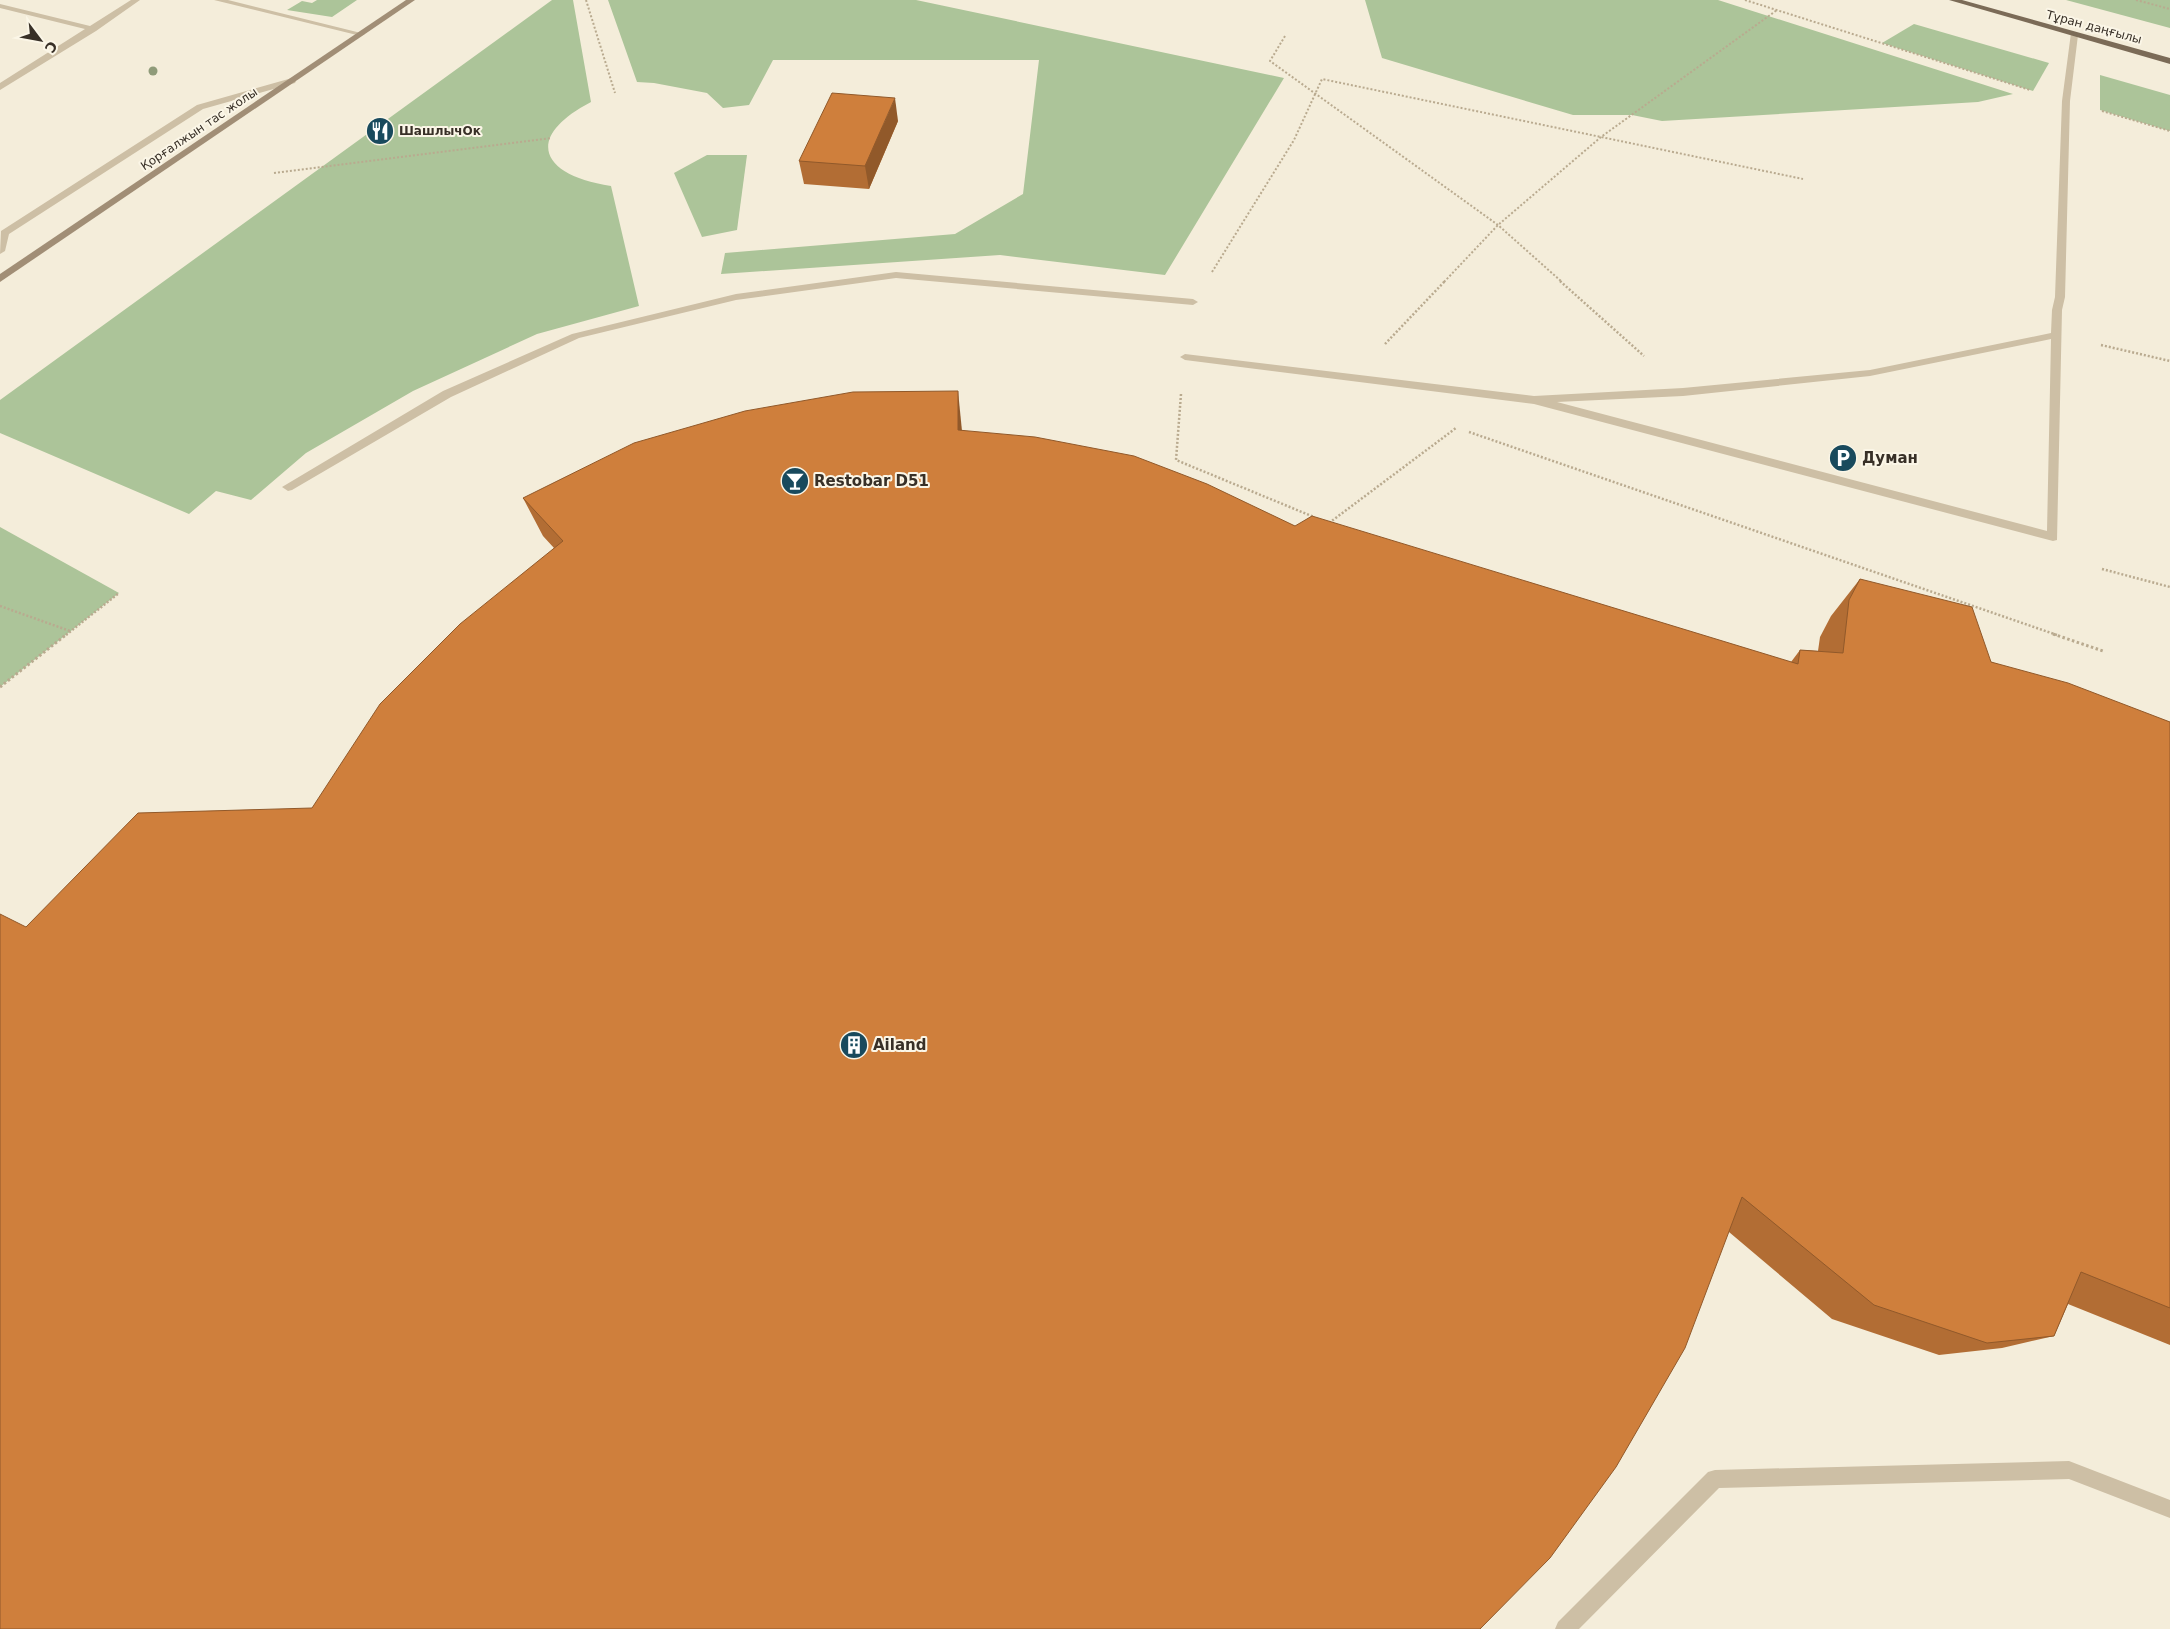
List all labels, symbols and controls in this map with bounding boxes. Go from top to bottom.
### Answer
street label: Тұран даңғылы [2044,7,2143,46]
north arrow [15,15,65,65]
text: С [42,38,61,55]
street label: Қорғалжын тас жолы [138,85,260,173]
restaurant icon: ШашлычОк [365,116,395,146]
place label: ШашлычОк [399,124,481,138]
parking icon: Думан [1828,443,1858,473]
place label: Думан [1862,449,1918,467]
bar icon: Restobar D51 [780,466,810,496]
place label: Restobar D51 [814,472,929,490]
building icon: Ailand [839,1030,869,1060]
place label: Ailand [873,1036,926,1054]

